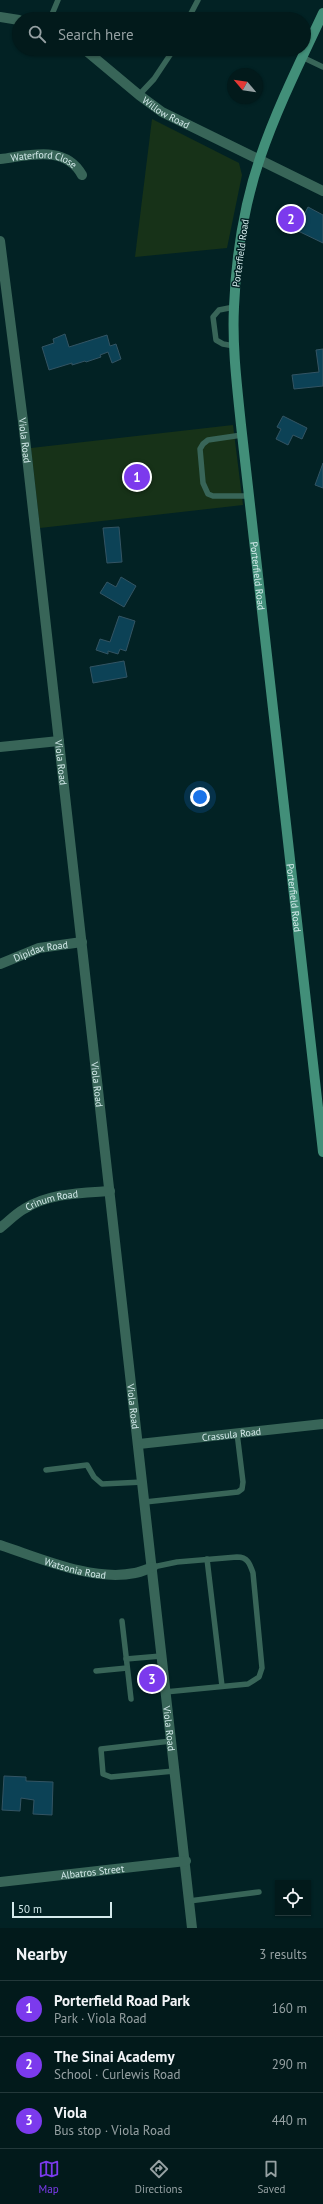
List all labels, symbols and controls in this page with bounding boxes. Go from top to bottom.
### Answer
search box [12,12,311,56]
icon: search [26,23,48,45]
text: Search here [58,25,134,44]
north arrow [227,68,263,104]
street label: Willow Road [139,94,192,132]
street label: Waterford Close [10,148,80,171]
pin: 2 [278,204,304,234]
street label: Porterfield Road [229,218,252,288]
street label: Viola Road [16,416,34,464]
pin: 1 [124,462,150,492]
street label: Porterfield Road [247,541,268,611]
street label: Viola Road [52,738,70,786]
your location [190,787,210,807]
street label: Porterfield Road [284,863,304,933]
street label: Dipidax Road [11,938,69,965]
street label: Viola Road [88,1060,106,1108]
street label: Crinum Road [23,1187,79,1214]
street label: Viola Road [124,1382,142,1430]
street label: Crassula Road [201,1425,262,1444]
street label: Watsonia Road [43,1555,107,1582]
pin: 3 [139,1664,165,1694]
street label: Viola Road [160,1704,178,1752]
street label: Albatros Street [60,1862,126,1882]
map controls [275,1880,311,1916]
button: locate [275,1880,311,1916]
scale bar [12,1900,112,1919]
text: 50 m [18,1902,42,1916]
text: Nearby [16,1943,67,1965]
text: 3 results [259,1946,307,1963]
text: Porterfield Road Park [54,1991,190,2010]
text: 1 [25,2000,33,2017]
text: 160 m [272,2000,307,2017]
text: Park · Viola Road [54,2010,147,2027]
text: The Sinai Academy [54,2047,175,2066]
text: 2 [25,2056,33,2073]
text: 290 m [272,2056,307,2073]
text: School · Curlewis Road [54,2066,180,2083]
text: Viola [54,2103,87,2122]
text: 3 [25,2112,33,2129]
text: 440 m [272,2112,307,2129]
text: Bus stop · Viola Road [54,2122,170,2139]
tab: Map [38,2158,60,2196]
tab: Directions [135,2158,182,2196]
tab: Saved [257,2158,285,2196]

